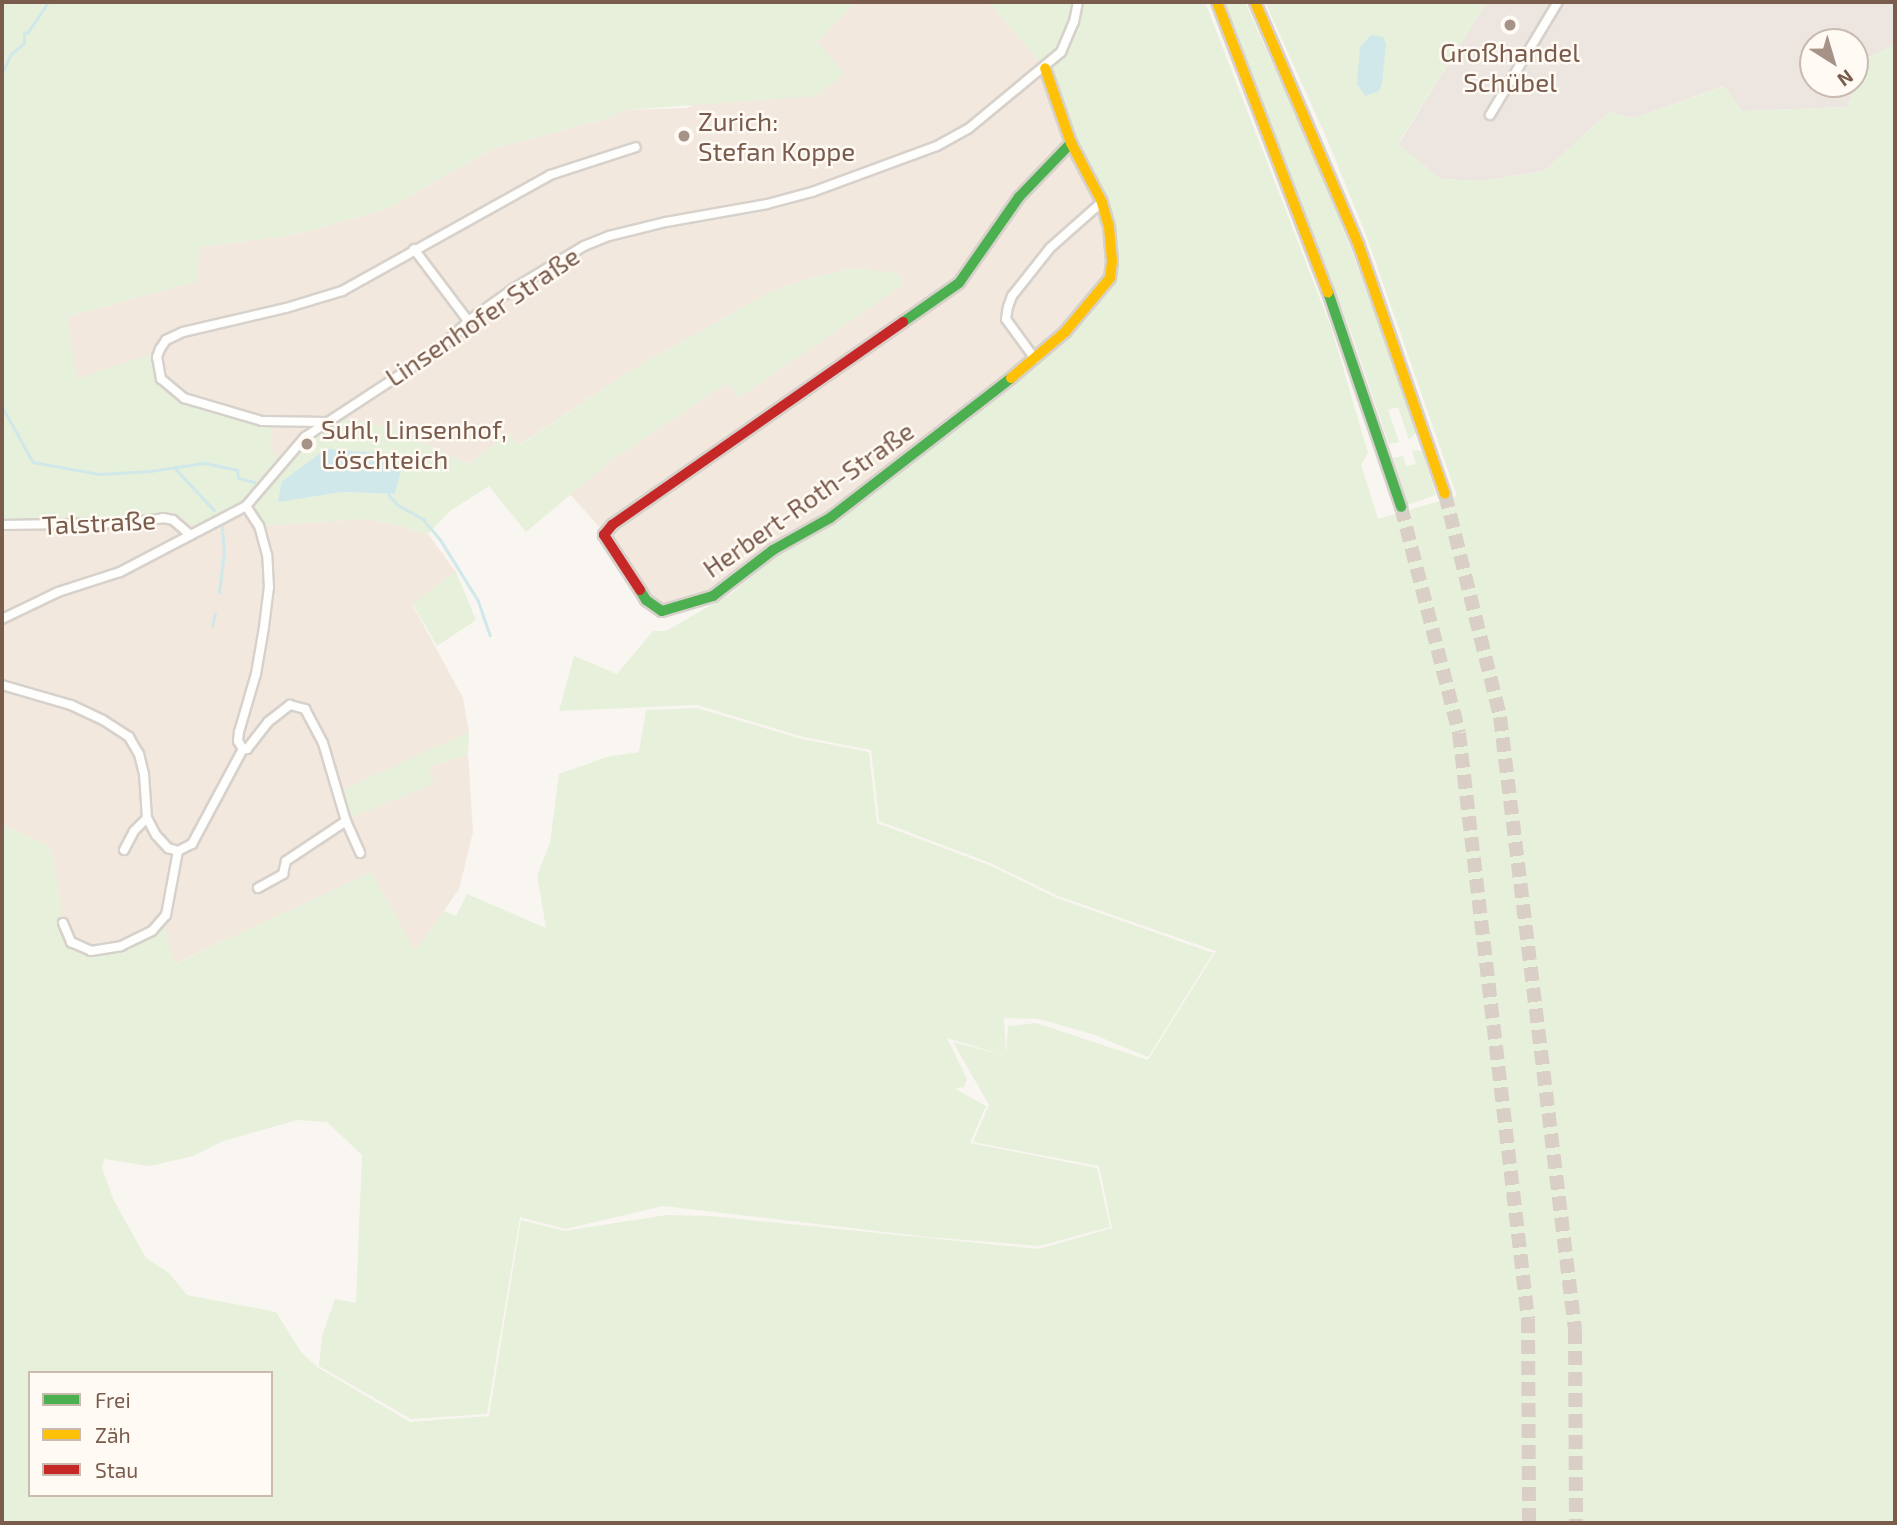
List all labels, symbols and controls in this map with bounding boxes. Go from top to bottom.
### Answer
marker: Großhandel Schübel [1502,17,1518,33]
north arrow [1799,28,1869,98]
place label: Großhandel Schübel [1440,36,1580,98]
text: N [1833,65,1858,92]
place label: Zurich: Stefan Koppe [698,105,855,166]
marker: Zurich: Stefan Koppe [676,128,692,144]
street label: Linsenhofer Straße [379,239,585,393]
place label: Suhl, Linsenhof, Löschteich [321,413,507,474]
street label: Herbert-Roth-Straße [697,415,919,583]
marker: Suhl, Linsenhof, Löschteich [299,436,315,452]
street label: Talstraße [41,503,157,541]
legend [28,1371,273,1497]
text: Frei [95,1387,131,1412]
text: Zäh [95,1422,131,1447]
text: Stau [95,1457,138,1482]

